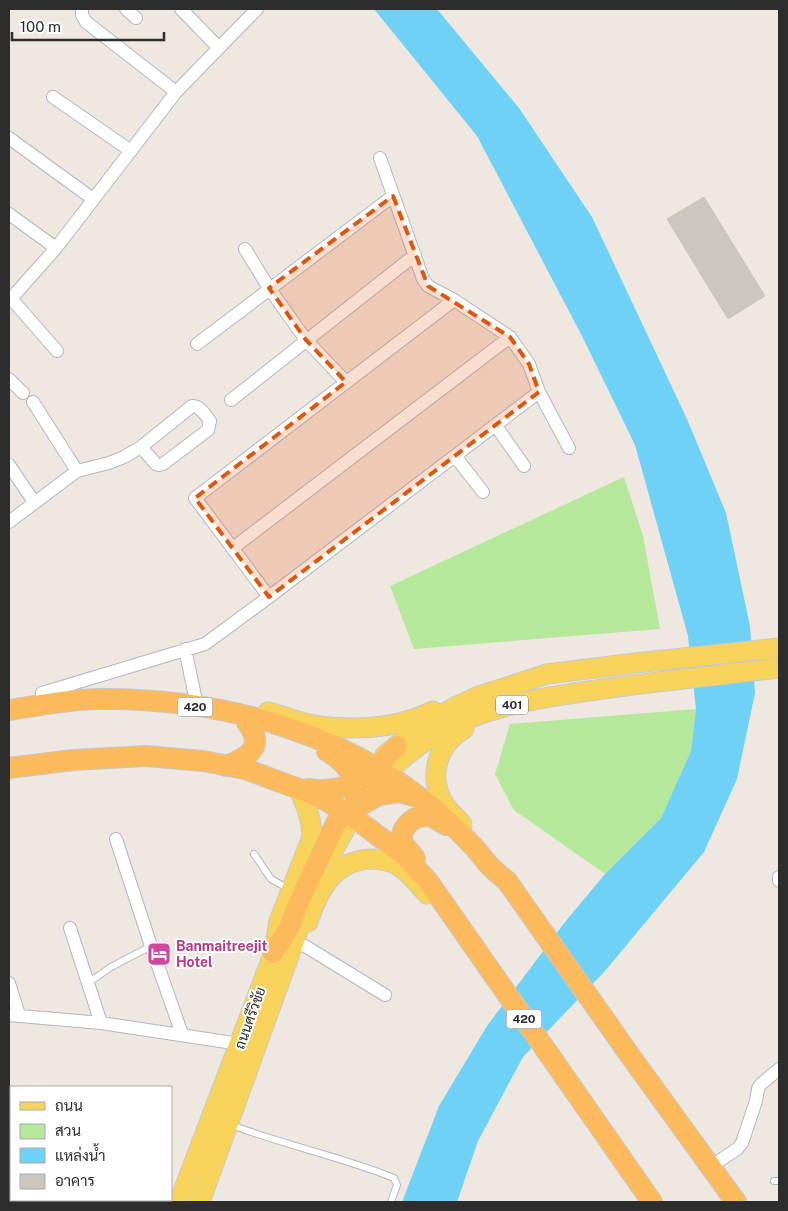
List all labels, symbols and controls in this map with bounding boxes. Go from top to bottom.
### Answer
scale bar [12,10,165,42]
text: 100 m [20,18,61,35]
road number: 401 [496,696,528,714]
road number: 420 [178,698,212,716]
place label: Banmaitreejit Hotel [176,938,268,970]
hotel icon: Banmaitreejit Hotel [146,941,172,967]
street label: ถนนศรีวิชัย [230,984,269,1051]
road number: 420 [506,1010,542,1028]
legend [10,1086,172,1201]
text: ถนน [55,1097,83,1114]
text: สวน [55,1122,81,1139]
text: แหล่งน้ำ [55,1143,106,1164]
text: อาคาร [55,1172,95,1189]

